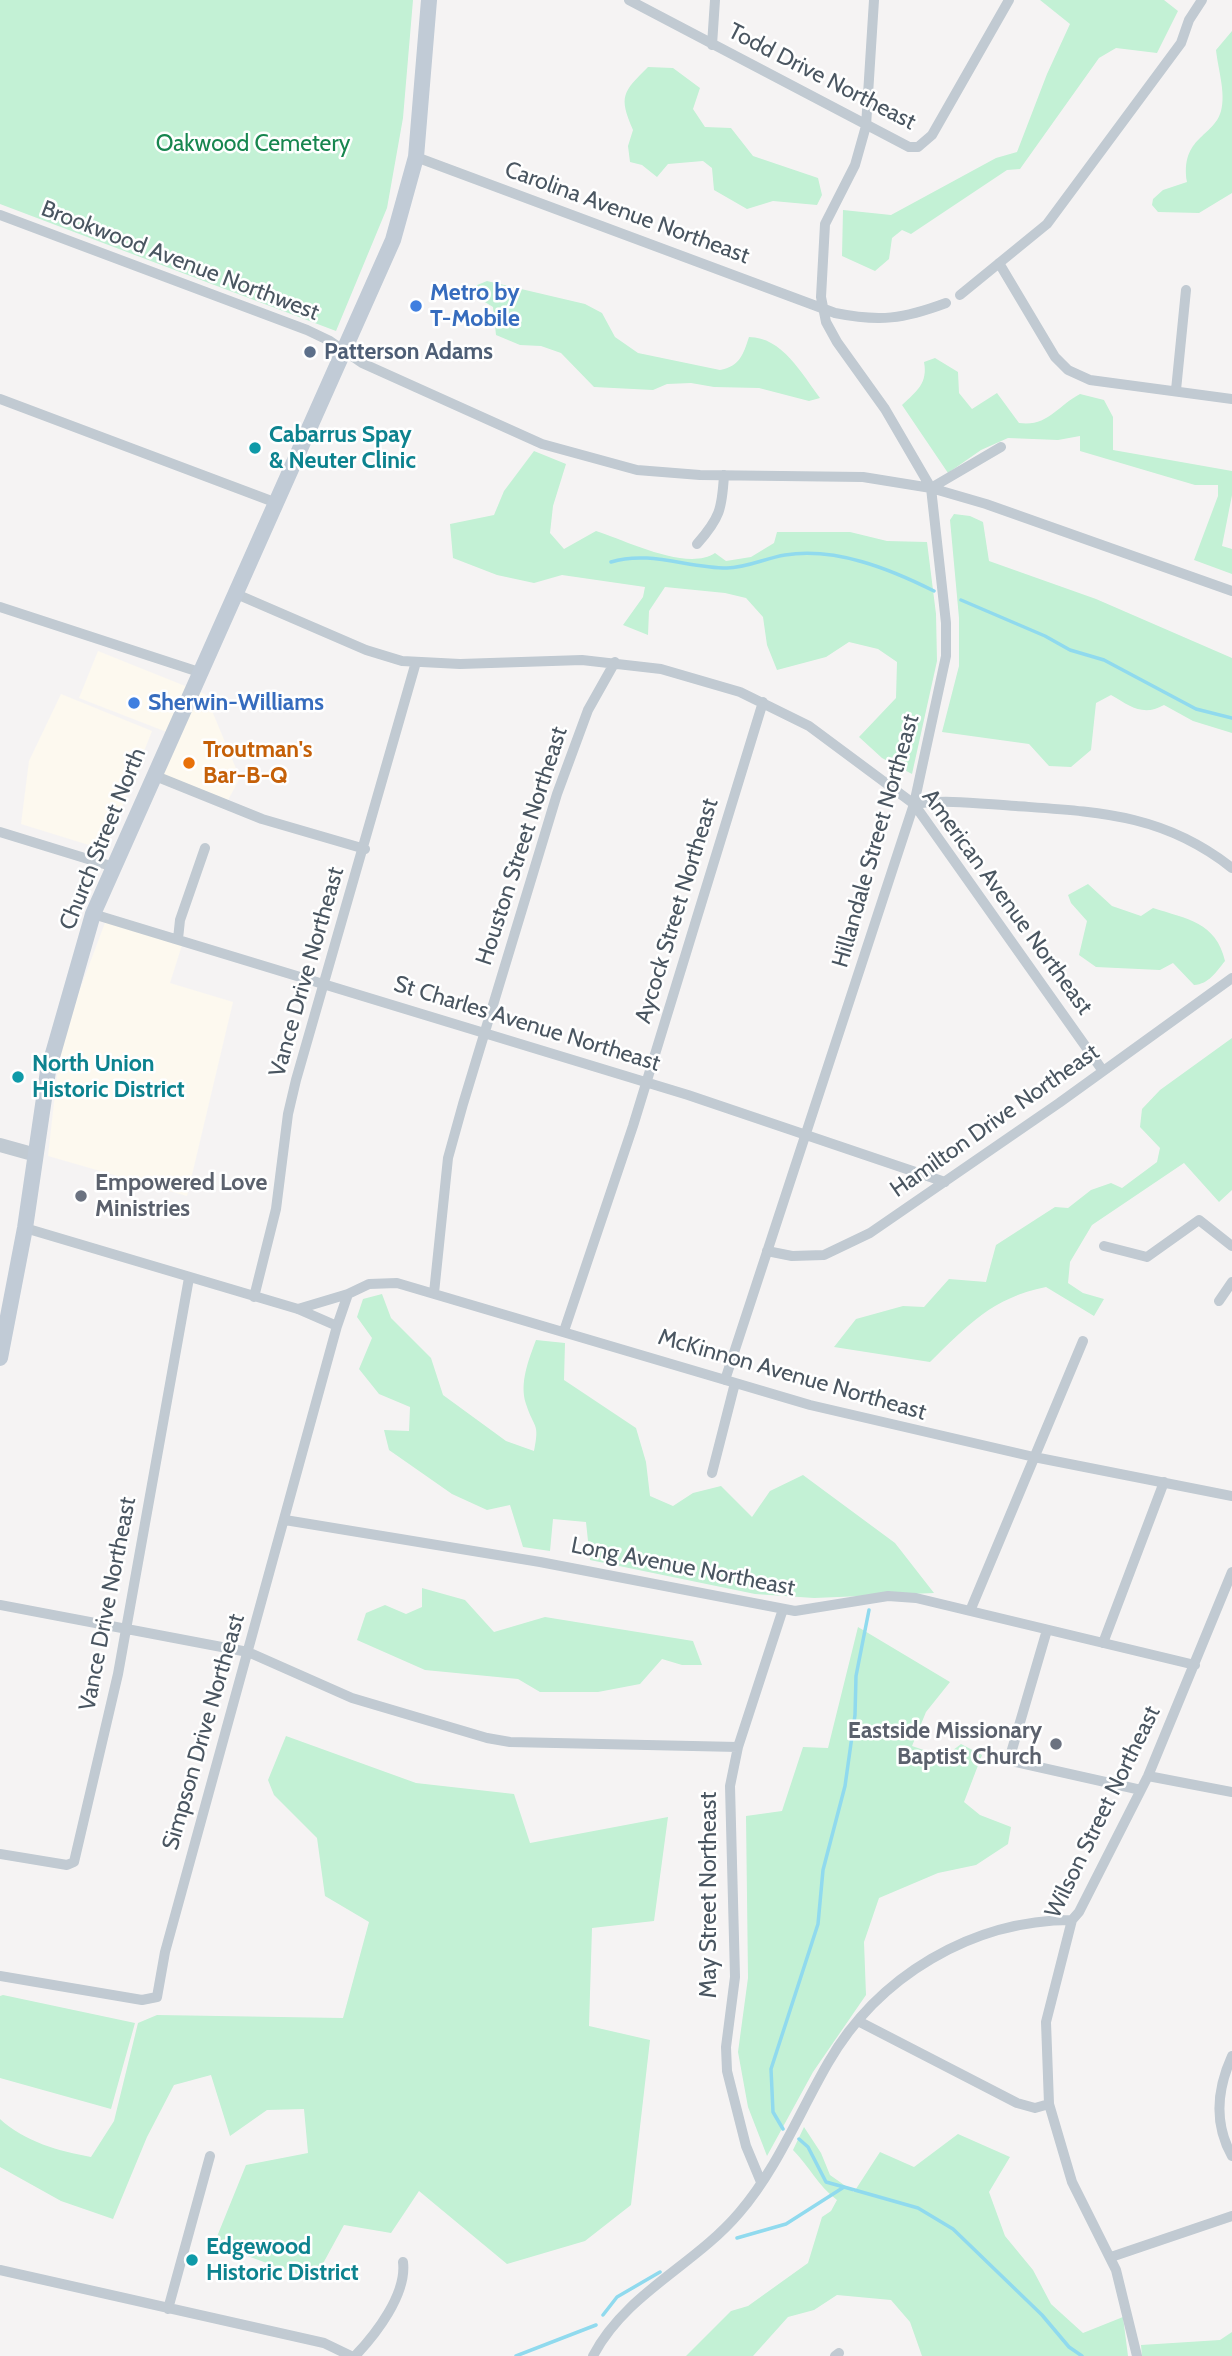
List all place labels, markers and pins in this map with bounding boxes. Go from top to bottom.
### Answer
place label: Metro by T-Mobile [430,279,520,333]
marker: Metro by T-Mobile [408,298,424,314]
place label: Patterson Adams [324,338,493,366]
marker: Patterson Adams [302,344,318,360]
place label: Cabarrus Spay & Neuter Clinic [269,421,416,475]
marker: Cabarrus Spay & Neuter Clinic [247,440,263,456]
place label: Sherwin-Williams [148,689,324,717]
marker: Sherwin-Williams [126,695,142,711]
place label: Troutman's Bar-B-Q [203,736,312,790]
marker: Troutman's Bar-B-Q [181,755,197,771]
place label: North Union Historic District [32,1050,185,1104]
marker: North Union Historic District [10,1069,26,1085]
place label: Empowered Love Ministries [95,1169,267,1223]
marker: Empowered Love Ministries [73,1188,89,1204]
place label: Eastside Missionary Baptist Church [848,1717,1042,1771]
marker: Eastside Missionary Baptist Church [1048,1736,1064,1752]
place label: Edgewood Historic District [206,2233,359,2287]
marker: Edgewood Historic District [184,2252,200,2268]

